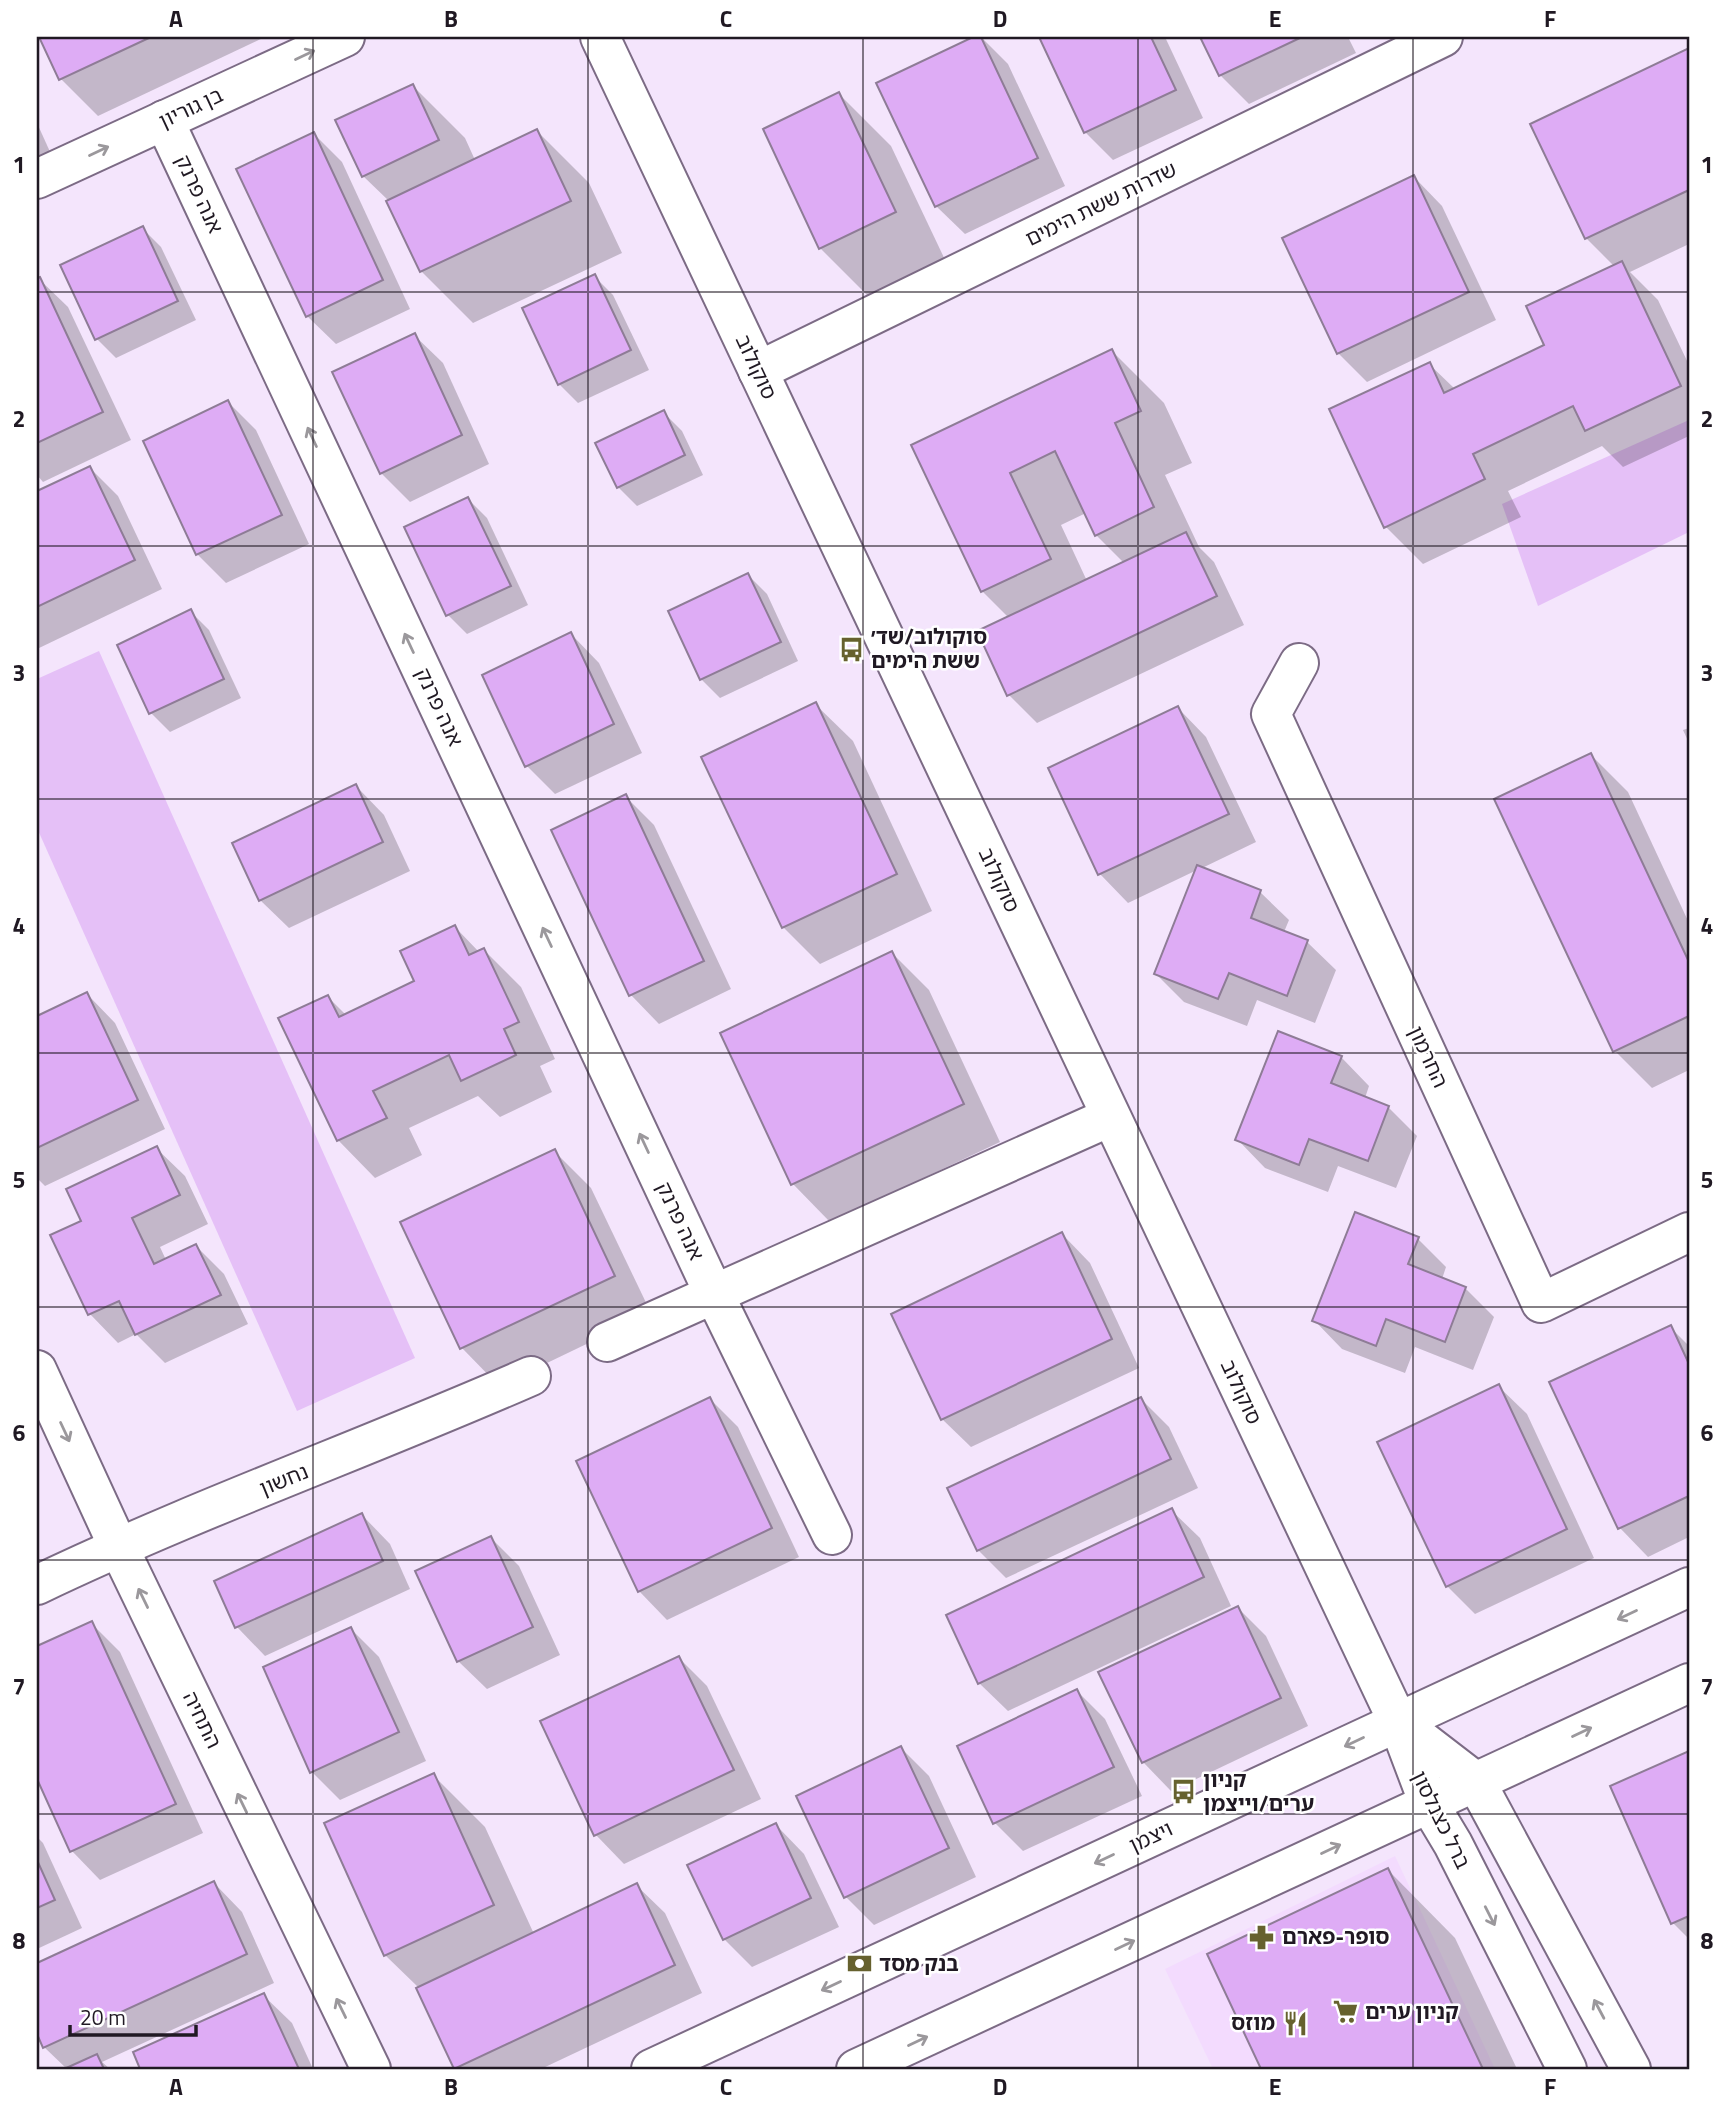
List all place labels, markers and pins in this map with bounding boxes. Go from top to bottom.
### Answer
place label: סוקולוב/שד׳ ששת הימים [871,620,987,676]
bus stop icon: סוקולוב/שד׳ ששת הימים [837,635,865,663]
place label: קניון ערים/וייצמן [1203,1763,1314,1819]
bus stop icon: קניון ערים/וייצמן [1169,1778,1197,1806]
place label: סופר-פארם [1282,1920,1390,1952]
pharmacy icon: סופר-פארם [1248,1923,1276,1951]
place label: בנק מסד [879,1947,959,1979]
bank icon: בנק מסד [845,1950,873,1978]
place label: קניון ערים [1365,1995,1459,2027]
supermarket icon: קניון ערים [1331,1998,1359,2026]
place label: מוזס [1231,2006,1275,2038]
restaurant icon: מוזס [1281,2009,1309,2037]

